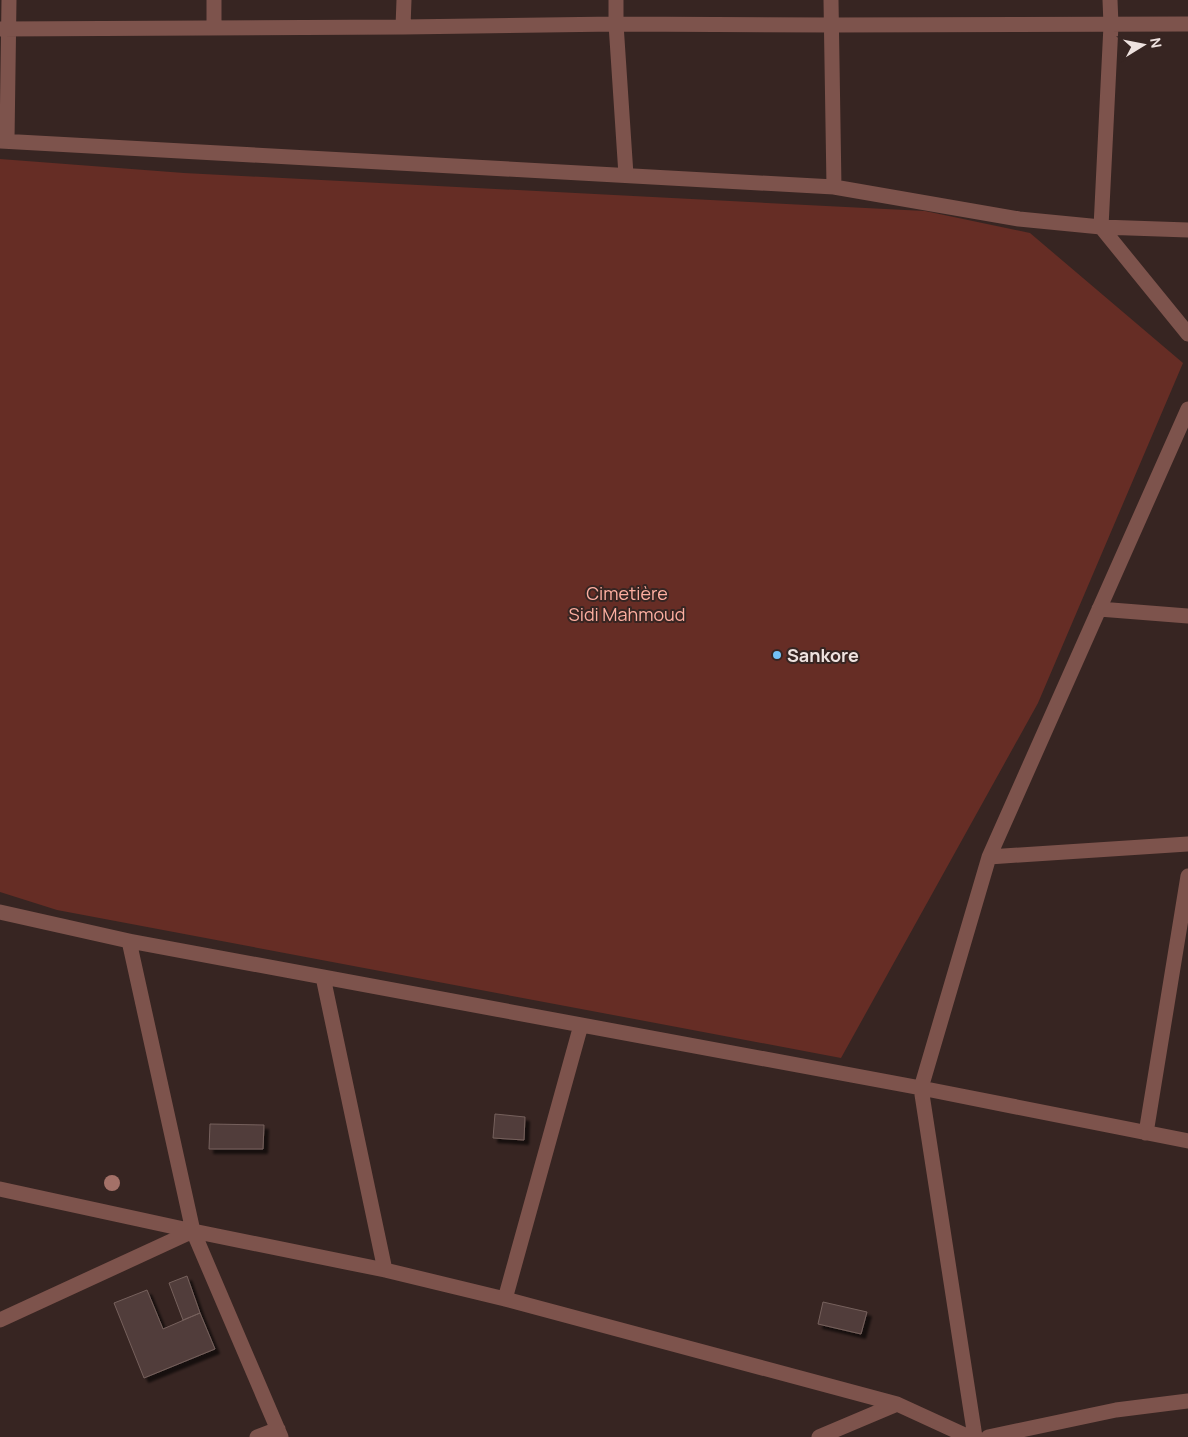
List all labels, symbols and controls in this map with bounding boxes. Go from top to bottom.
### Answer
north arrow [1118,20,1168,70]
text: N [1146,36,1167,49]
park label: Cimetière Sidi Mahmoud [569,581,685,626]
place label: Sankore [787,643,859,667]
marker: Sankore [771,649,783,661]

